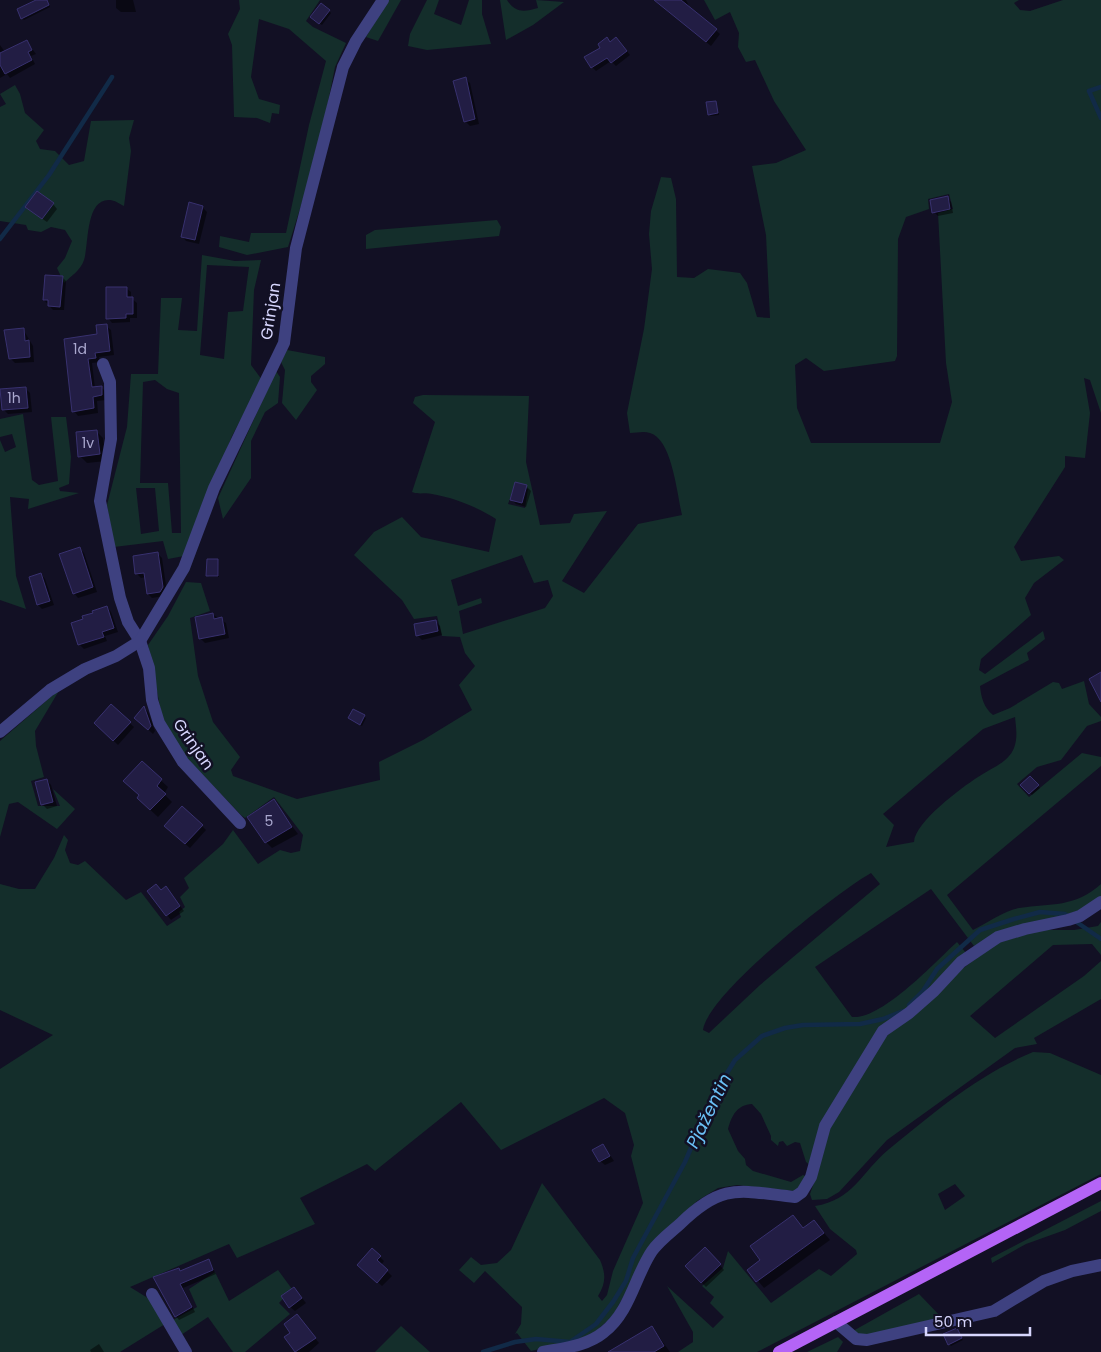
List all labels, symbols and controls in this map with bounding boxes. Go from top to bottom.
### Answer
street label: Grinjan [255,281,286,341]
house number: 1d [73,339,87,359]
house number: 1h [7,388,21,408]
house number: 1v [82,433,94,453]
street label: Grinjan [168,714,220,774]
house number: 5 [265,811,273,831]
water label: Pjažentin [680,1069,737,1152]
scale bar [926,1304,1030,1336]
text: 50 m [934,1311,972,1332]

